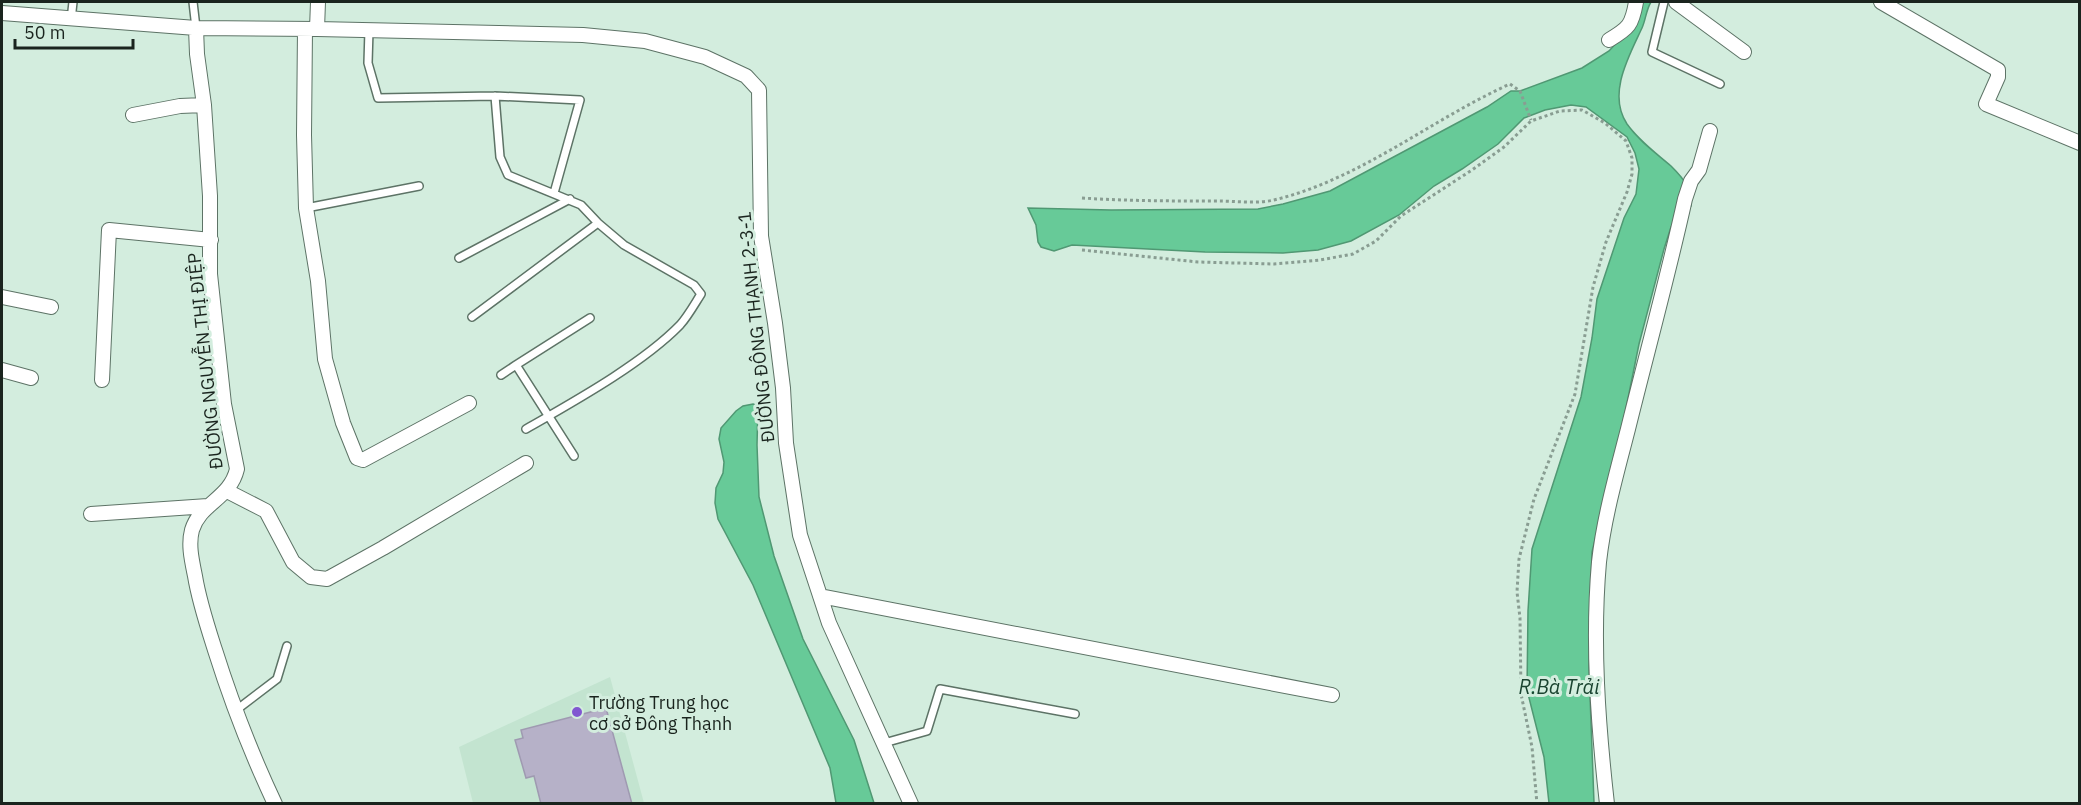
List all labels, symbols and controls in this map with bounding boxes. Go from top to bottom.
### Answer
scale bar [15,12,134,50]
text: 50 m [24,21,66,44]
street label: ĐƯỜNG ĐÔNG THẠNH 2-3-1 [731,210,780,444]
street label: ĐƯỜNG NGUYỄN THỊ ĐIỆP [180,252,228,470]
water label: R.Bà Trải [1518,673,1600,700]
place label: Trường Trung học cơ sở Đông Thạnh [589,691,732,735]
marker: Trường Trung học cơ sở Đông Thạnh [570,705,584,719]

